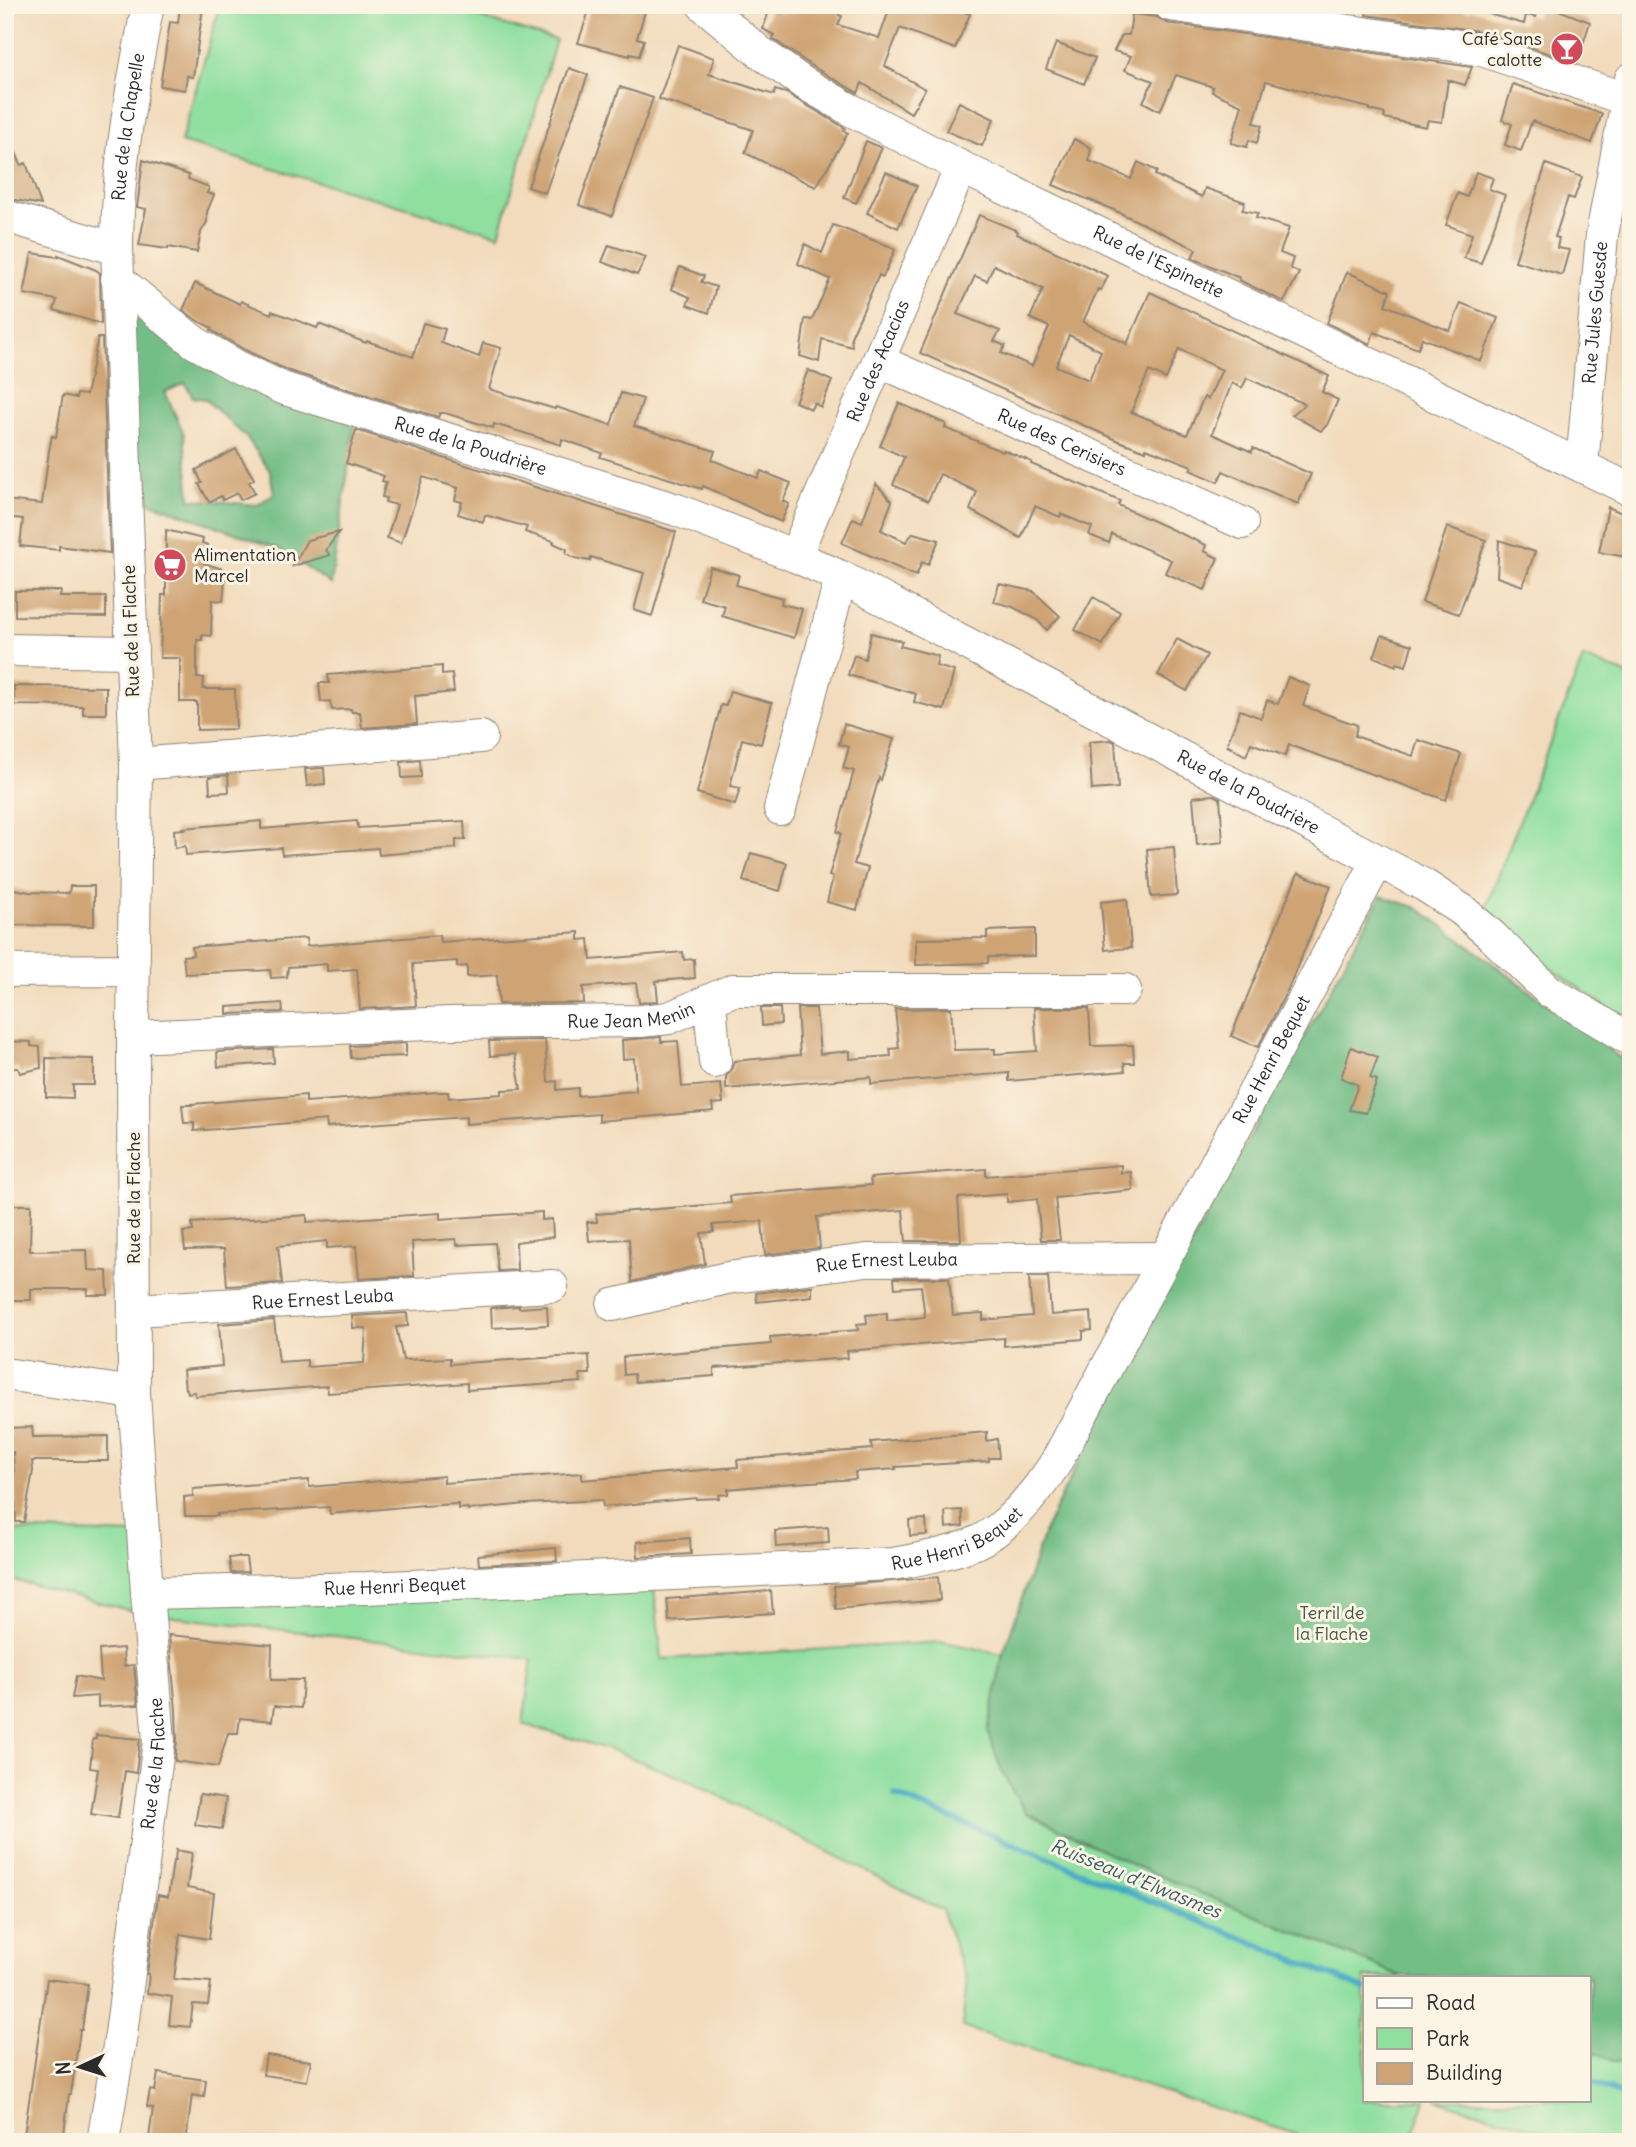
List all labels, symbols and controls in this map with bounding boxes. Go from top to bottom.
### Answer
place label: Café Sans calotte [1462,27,1542,71]
bar icon: Café Sans calotte [1548,30,1586,68]
street label: Rue de la Chapelle [107,51,149,202]
street label: Rue de l'Espinette [1089,220,1228,303]
street label: Rue Jules Guesde [1577,240,1612,385]
street label: Rue des Acacias [841,296,914,426]
street label: Rue des Cerisiers [994,403,1130,481]
street label: Rue de la Poudrière [392,411,549,480]
place label: Alimentation Marcel [194,543,296,587]
supermarket icon: Alimentation Marcel [151,546,189,584]
street label: Rue de la Flache [117,564,144,698]
street label: Rue de la Poudrière [1173,745,1324,839]
street label: Rue Henri Bequet [1227,991,1315,1127]
street label: Rue Jean Menin [567,996,698,1033]
street label: Rue de la Flache [122,1132,145,1264]
street label: Rue Ernest Leuba [815,1247,958,1277]
street label: Rue Ernest Leuba [251,1283,394,1314]
street label: Rue Henri Bequet [889,1502,1027,1575]
street label: Rue Henri Bequet [324,1571,466,1600]
park label: Terril de la Flache [1296,1601,1368,1645]
street label: Rue de la Flache [136,1697,170,1831]
water label: Ruisseau d'Elwasmes [1047,1833,1226,1924]
legend [1363,1976,1590,2102]
text: Road [1426,1989,1475,2016]
text: Park [1426,2025,1469,2052]
north arrow [46,2032,116,2102]
text: Building [1426,2059,1502,2086]
text: N [51,2061,75,2076]

